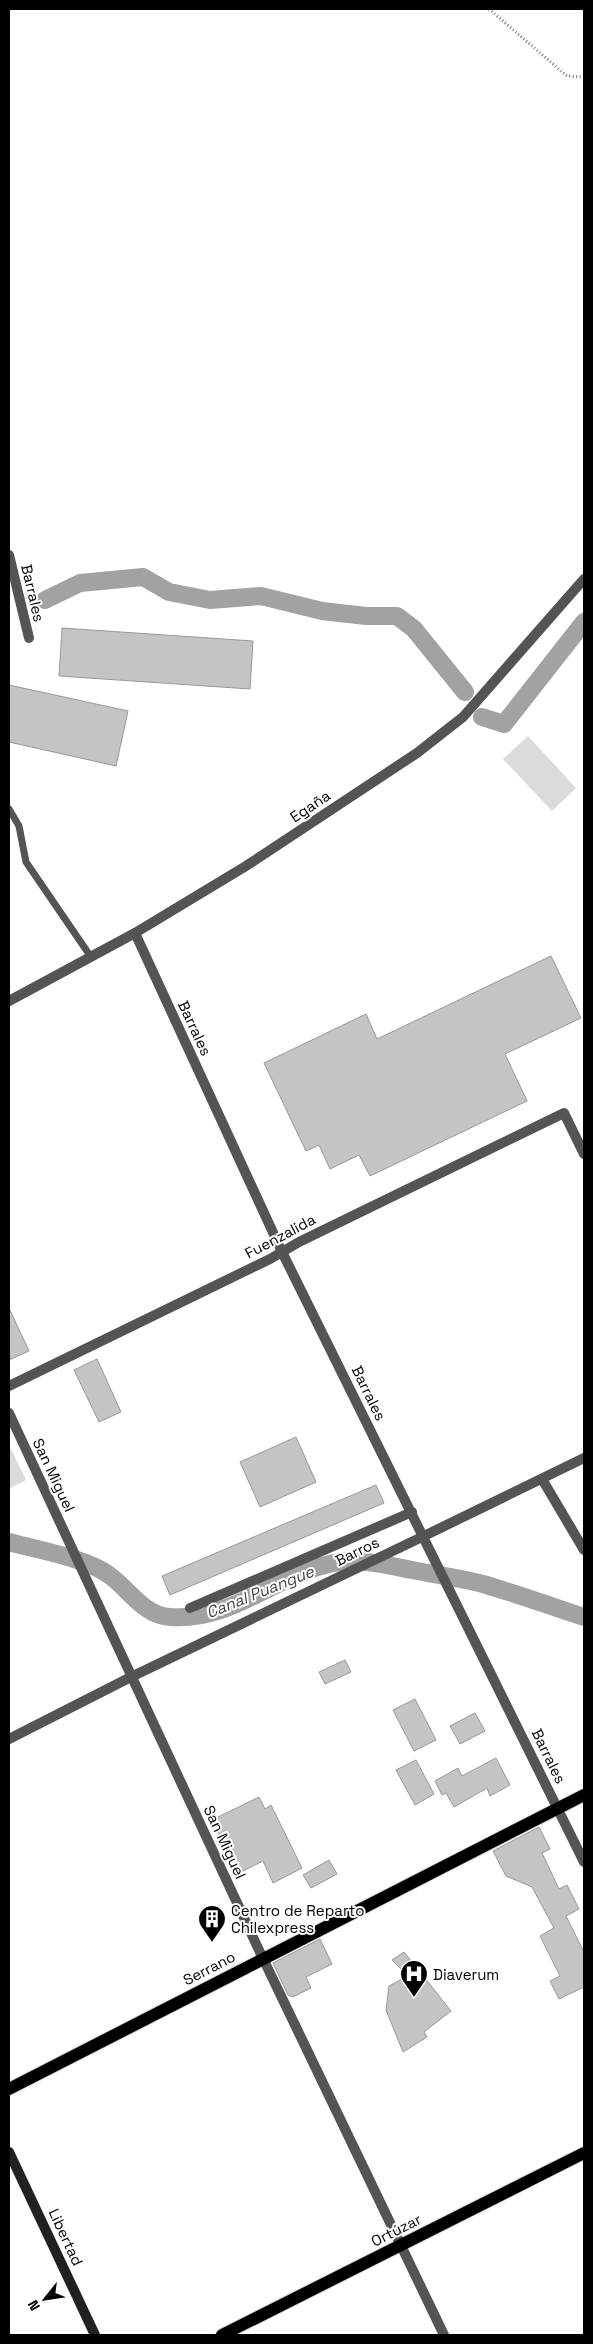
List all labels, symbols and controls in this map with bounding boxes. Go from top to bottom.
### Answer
street label: Barrales [17,562,49,624]
street label: Egaña [286,785,334,826]
street label: Barrales [174,997,216,1059]
street label: Fuenzalida [241,1209,319,1263]
street label: Barrales [348,1362,390,1424]
street label: San Miguel [29,1435,79,1515]
street label: Barros [332,1532,382,1570]
water label: Canal Puangue [203,1561,317,1623]
street label: Barrales [528,1725,570,1787]
street label: San Miguel [200,1802,250,1882]
place label: Centro de Reparto Chilexpress [231,1901,365,1937]
building icon: Centro de Reparto Chilexpress [197,1904,227,1943]
street label: Serrano [180,1947,238,1989]
hospital icon: Diaverum [399,1959,429,1998]
place label: Diaverum [433,1965,499,1984]
street label: Libertad [45,2205,87,2269]
street label: Ortúzar [368,2209,425,2251]
north arrow [20,2274,70,2324]
text: N [24,2297,44,2314]

